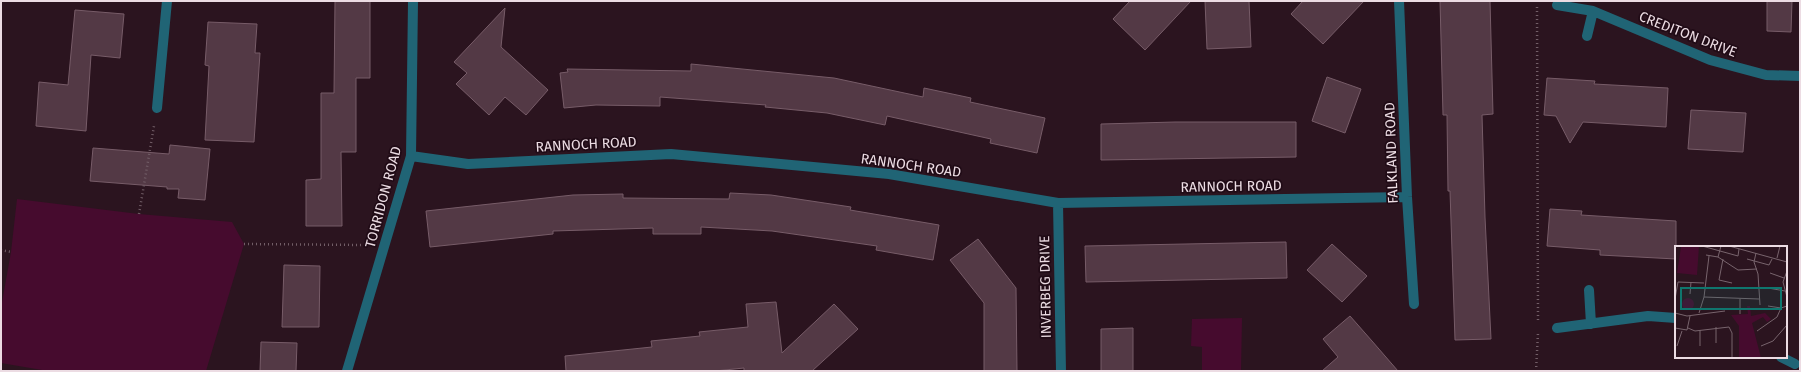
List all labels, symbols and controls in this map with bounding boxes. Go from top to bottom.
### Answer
street label: CREDITON DRIVE [1636,8,1739,61]
street label: FALKLAND ROAD [1381,102,1402,204]
street label: RANNOCH ROAD [535,133,637,156]
street label: TORRIDON ROAD [362,144,405,250]
street label: RANNOCH ROAD [860,150,962,181]
street label: RANNOCH ROAD [1180,177,1282,196]
street label: INVERBEG DRIVE [1036,235,1055,338]
inset map [1675,246,1787,358]

